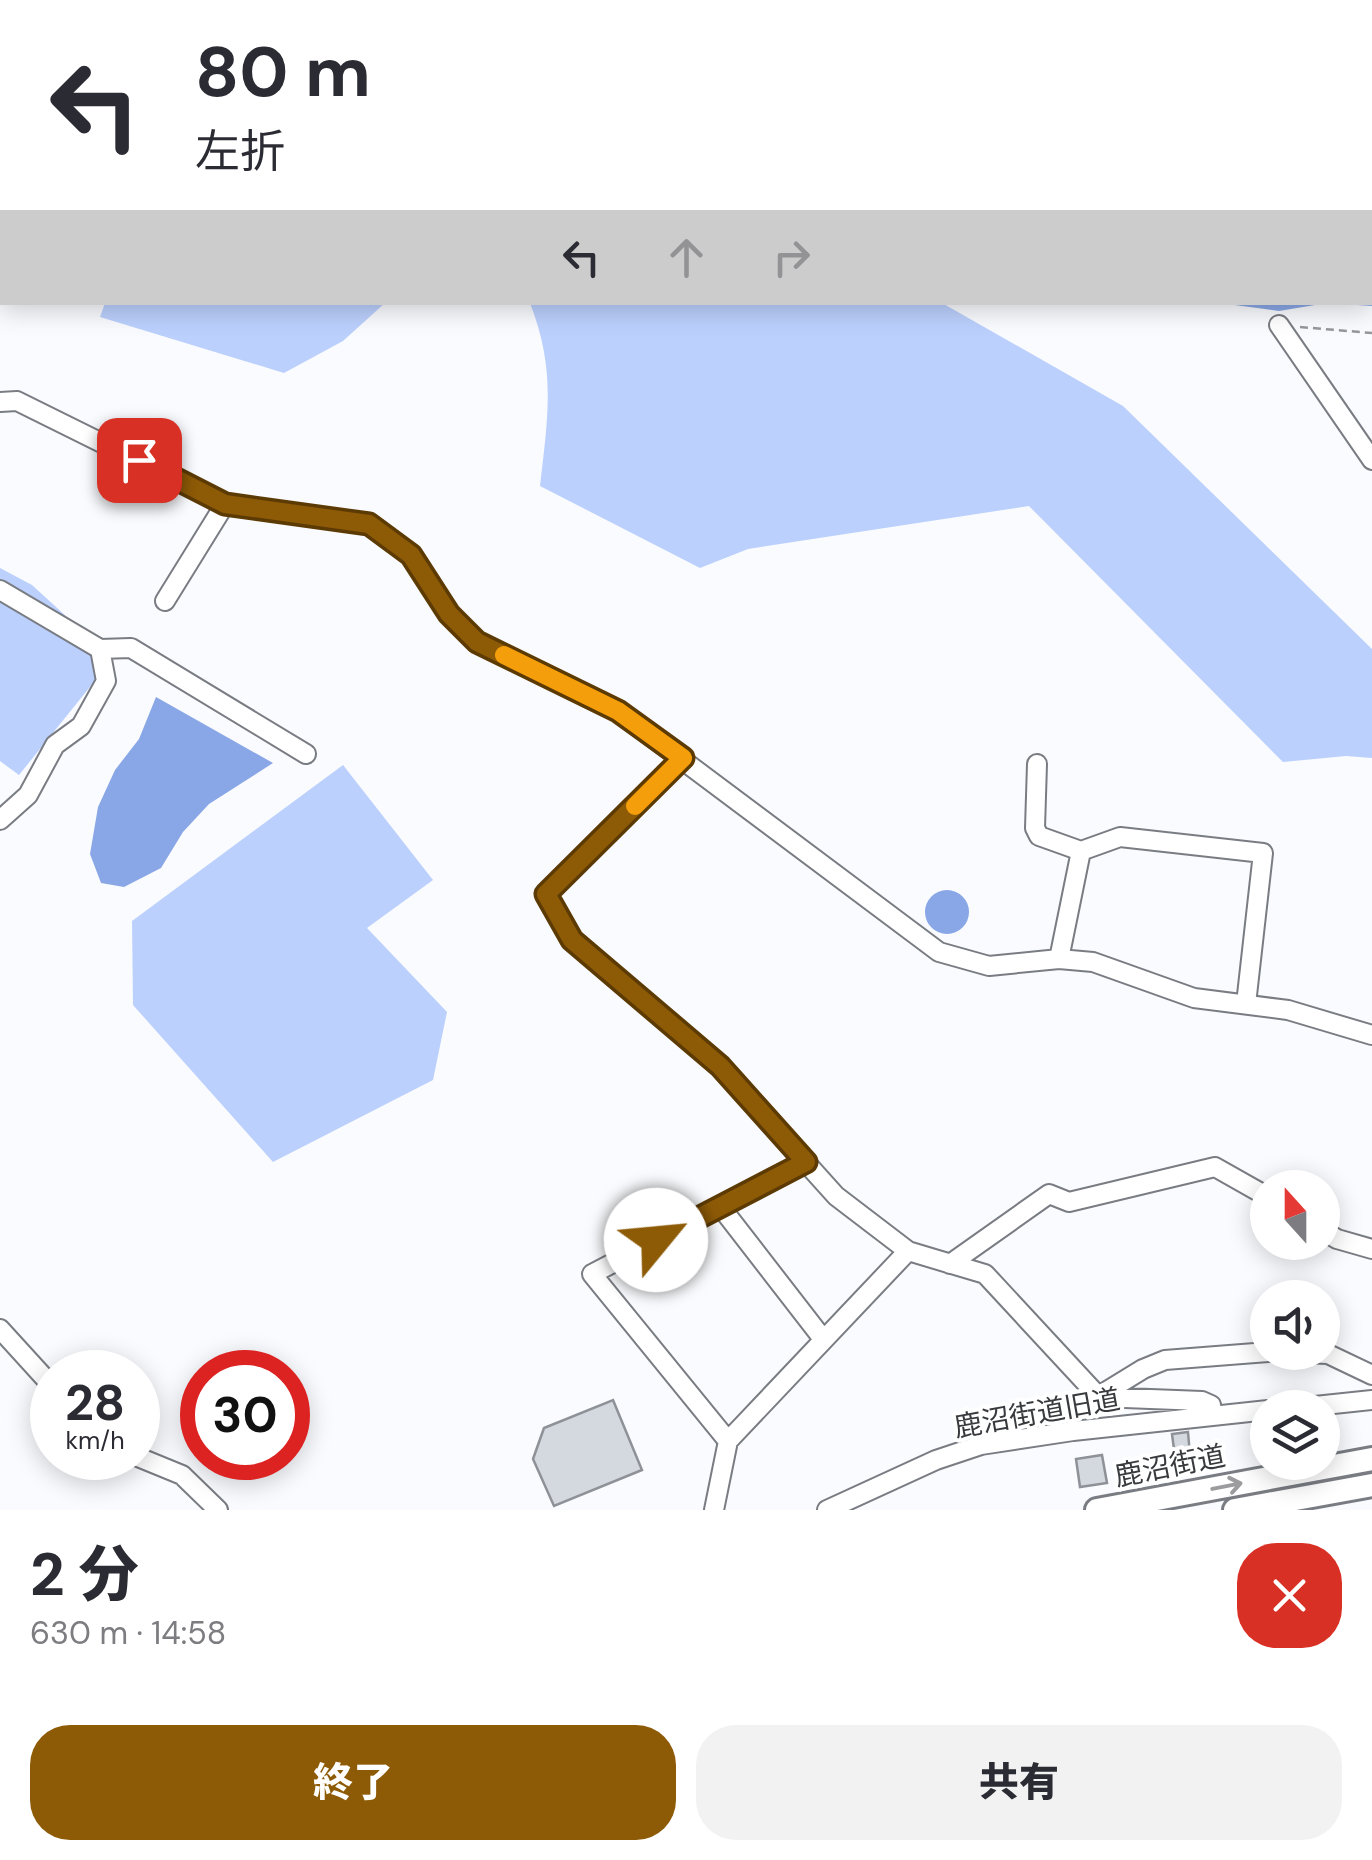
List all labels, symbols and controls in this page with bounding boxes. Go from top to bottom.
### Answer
text: 80 m [195,27,371,118]
icon: left [30,40,160,170]
text: 左折 [195,122,285,181]
icon: left [554,230,609,285]
icon: ahead [659,230,714,285]
icon: right [764,230,819,285]
pin [97,418,182,503]
icon: arrive [112,433,167,488]
north arrow [1250,1170,1340,1260]
map controls [1250,1170,1340,1480]
position arrow [604,1188,708,1292]
button: sound [1250,1280,1340,1370]
speed limit sign: 30 [180,1350,310,1480]
text: 28 [65,1370,125,1436]
street label: 鹿沼街道旧道 [951,1380,1123,1446]
button: layers [1250,1390,1340,1480]
text: km/h [65,1424,125,1457]
street label: 鹿沼街道 [1111,1437,1229,1495]
one-way arrow [1211,1475,1243,1494]
text: 2 分 [30,1535,139,1614]
button: close [1237,1543,1342,1648]
text: 630 m · 14:58 [30,1612,226,1654]
button: 終了 [30,1725,676,1840]
button: 共有 [696,1725,1342,1840]

